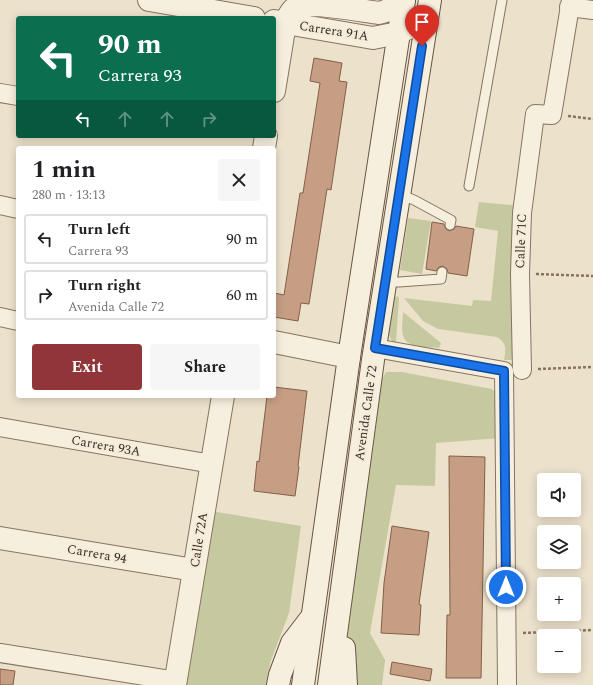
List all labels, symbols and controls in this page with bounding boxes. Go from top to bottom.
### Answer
pin [405,5,439,46]
icon: arrive [411,11,433,33]
street label: Carrera 91A [298,16,370,46]
text: 90 m [98,23,162,66]
icon: left [32,32,84,84]
text: Carrera 93 [98,62,182,89]
icon: left [72,108,94,130]
icon: ahead [114,108,136,130]
icon: ahead [156,108,178,130]
icon: right [198,108,220,130]
text: 1 min [32,152,96,188]
button: close [218,159,260,201]
text: 280 m · 13:13 [32,185,105,205]
street label: Calle 71C [510,213,532,269]
text: Turn left [68,218,130,241]
icon: left [34,228,56,250]
text: 90 m [226,228,258,251]
text: Carrera 93 [68,241,128,261]
text: Turn right [68,274,141,297]
icon: right [34,284,56,306]
text: 60 m [226,284,258,307]
text: Avenida Calle 72 [68,297,164,317]
button: Exit [32,344,142,390]
button: Share [150,344,260,390]
street label: Avenida Calle 72 [349,364,383,462]
street label: Carrera 93A [70,430,142,462]
map controls [537,473,581,673]
button: sound [537,473,581,517]
street label: Calle 72A [185,511,213,569]
button: layers [537,525,581,569]
street label: Carrera 94 [66,539,129,569]
position arrow [485,566,527,608]
button: + [537,577,581,621]
button: − [537,629,581,673]

